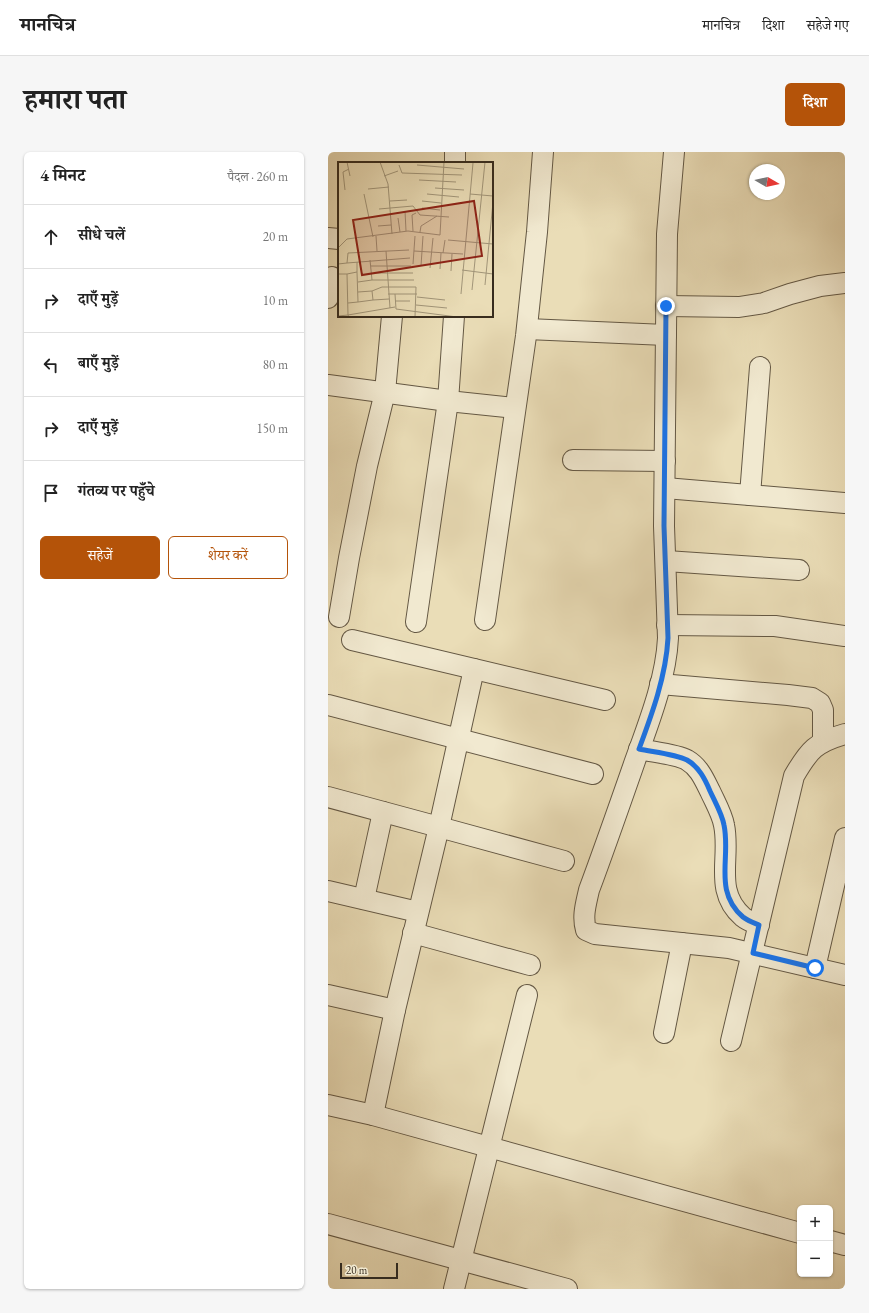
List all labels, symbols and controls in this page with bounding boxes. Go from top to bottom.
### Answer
text: मानचित्र [20,12,75,37]
text: मानचित्र [702,16,740,34]
text: दिशा [762,16,784,34]
text: सहेजे गए [806,16,849,34]
text: हमारा पता [24,81,126,117]
button: दिशा [785,83,845,126]
inset map [338,162,493,317]
text: 4 मिनट [40,164,85,186]
north arrow [749,164,785,200]
text: पैदल · 260 m [228,168,288,185]
text: सीधे चलें [78,225,125,244]
icon: ahead [40,226,62,248]
text: 20 m [263,228,288,245]
text: दाएँ मुड़ें [78,289,118,308]
icon: right [40,290,62,312]
text: 10 m [263,292,288,309]
route end [657,297,675,315]
text: बाएँ मुड़ें [78,353,119,372]
icon: left [40,354,62,376]
text: 80 m [263,356,288,373]
text: दाएँ मुड़ें [78,417,118,436]
icon: right [40,418,62,440]
text: 150 m [257,420,288,437]
text: गंतव्य पर पहुँचे [78,481,155,500]
icon: arrive [40,482,62,504]
button: सहेजें [40,536,160,579]
button: शेयर करें [168,536,288,579]
route start [806,959,824,977]
map controls [797,1205,833,1277]
button: + [797,1205,833,1241]
button: − [797,1241,833,1277]
scale bar [340,1261,398,1280]
text: 20 m [346,1263,367,1277]

